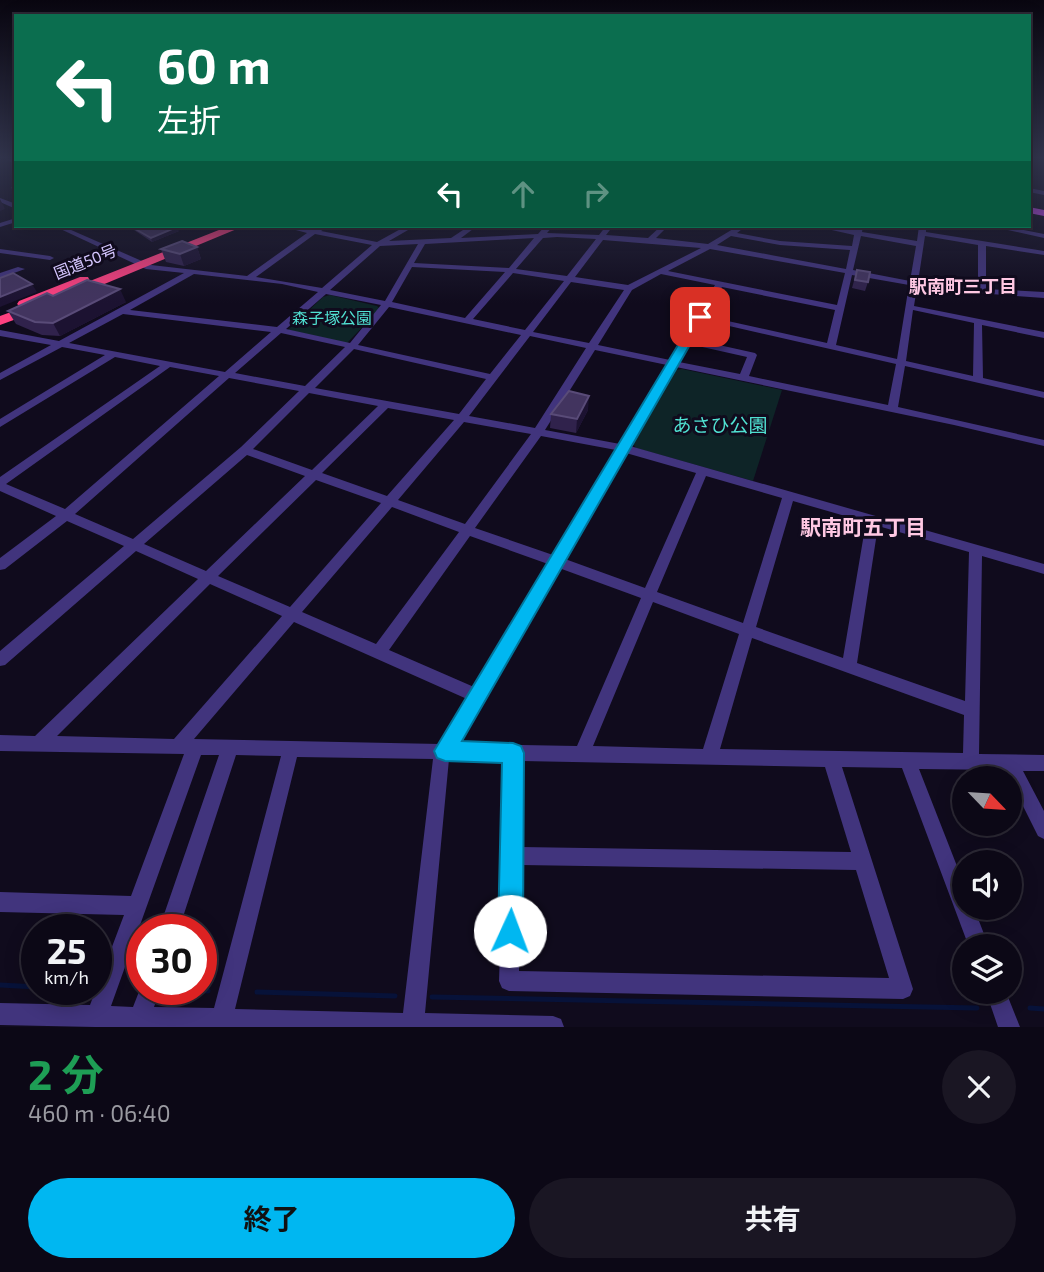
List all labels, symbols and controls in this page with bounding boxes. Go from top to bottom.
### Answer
text: 60 m [157,35,271,94]
icon: left [42,42,133,133]
text: 左折 [157,100,221,138]
icon: left [431,175,469,213]
icon: ahead [504,175,542,213]
icon: right [577,175,615,213]
street label: 国道50号 [51,240,119,282]
district label: 駅南町三丁目 [909,275,1017,297]
pin [670,287,730,347]
icon: arrive [681,298,719,336]
park label: 森子塚公園 [292,308,372,327]
park label: あさひ公園 [672,413,768,436]
district label: 駅南町五丁目 [800,514,926,539]
north arrow [952,766,1022,836]
map controls [952,766,1022,1004]
button: sound [952,850,1022,920]
position arrow [473,894,547,968]
speed limit sign: 30 [126,914,217,1005]
text: 25 [47,929,86,971]
button: layers [952,934,1022,1004]
text: km/h [44,966,89,988]
text: 2 分 [28,1048,103,1098]
button: close [942,1050,1016,1124]
text: 460 m · 06:40 [28,1099,171,1127]
button: 終了 [28,1178,515,1258]
button: 共有 [529,1178,1016,1258]

